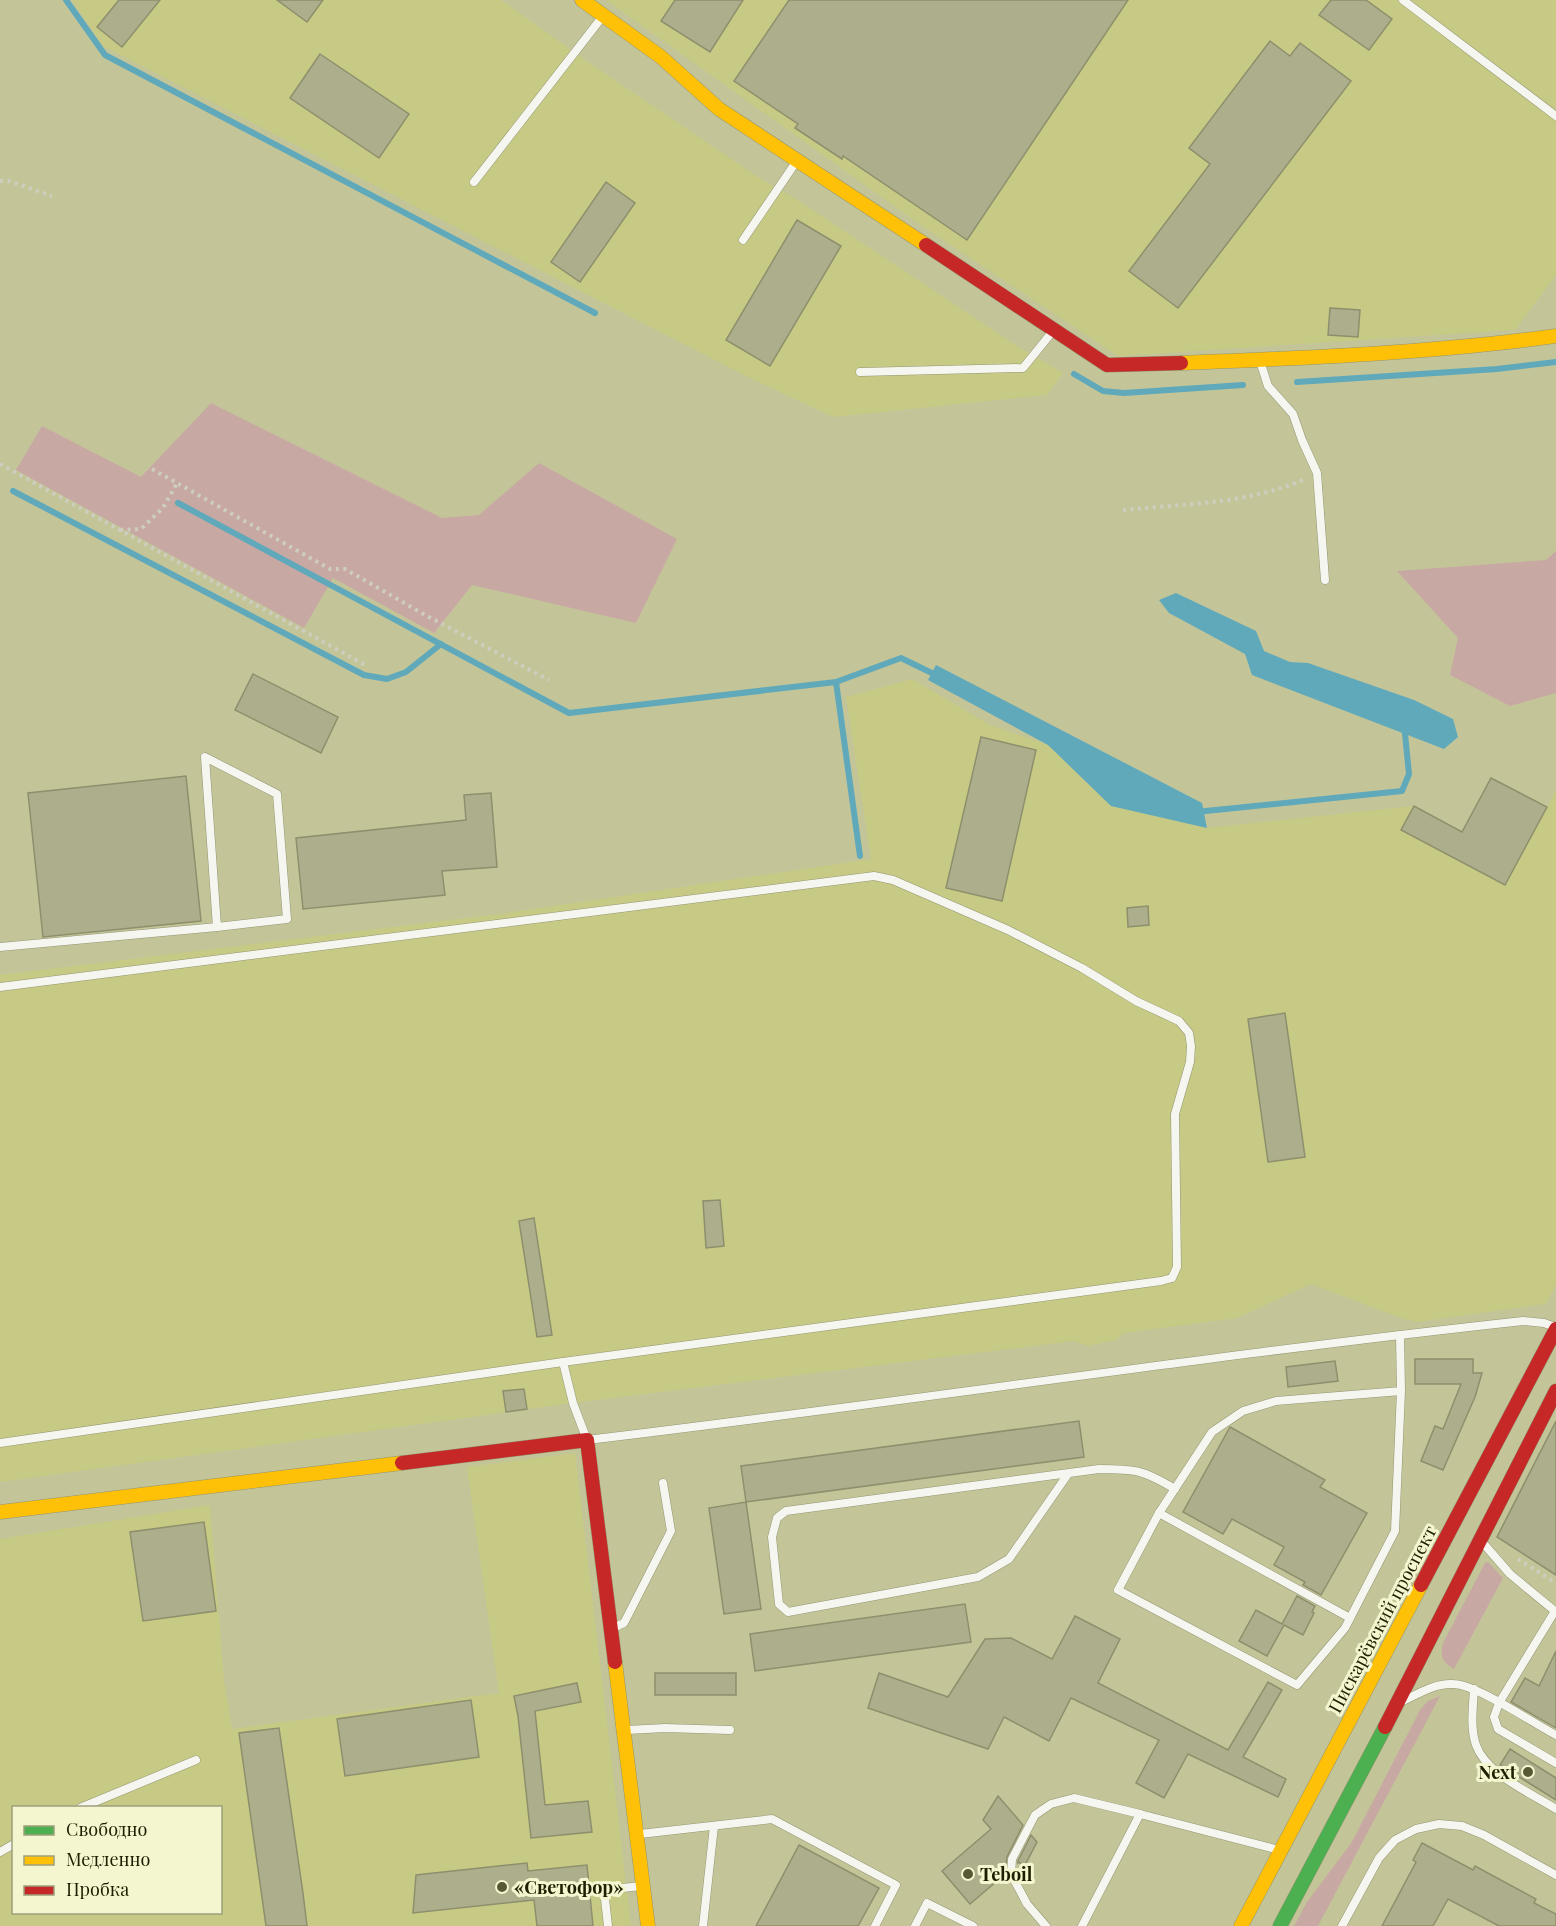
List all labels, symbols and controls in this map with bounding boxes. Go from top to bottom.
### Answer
street label: Пискарёвский проспект [1322,1521,1442,1717]
place label: Next [1479,1760,1517,1784]
marker: Next [1521,1765,1535,1779]
legend [12,1806,222,1914]
text: Свободно [66,1817,147,1841]
text: Медленно [66,1847,151,1871]
place label: Teboil [980,1862,1033,1886]
marker: Teboil [961,1867,975,1881]
place label: «Светофор» [514,1875,623,1899]
text: Пробка [66,1877,129,1901]
marker: «Светофор» [495,1880,509,1894]

